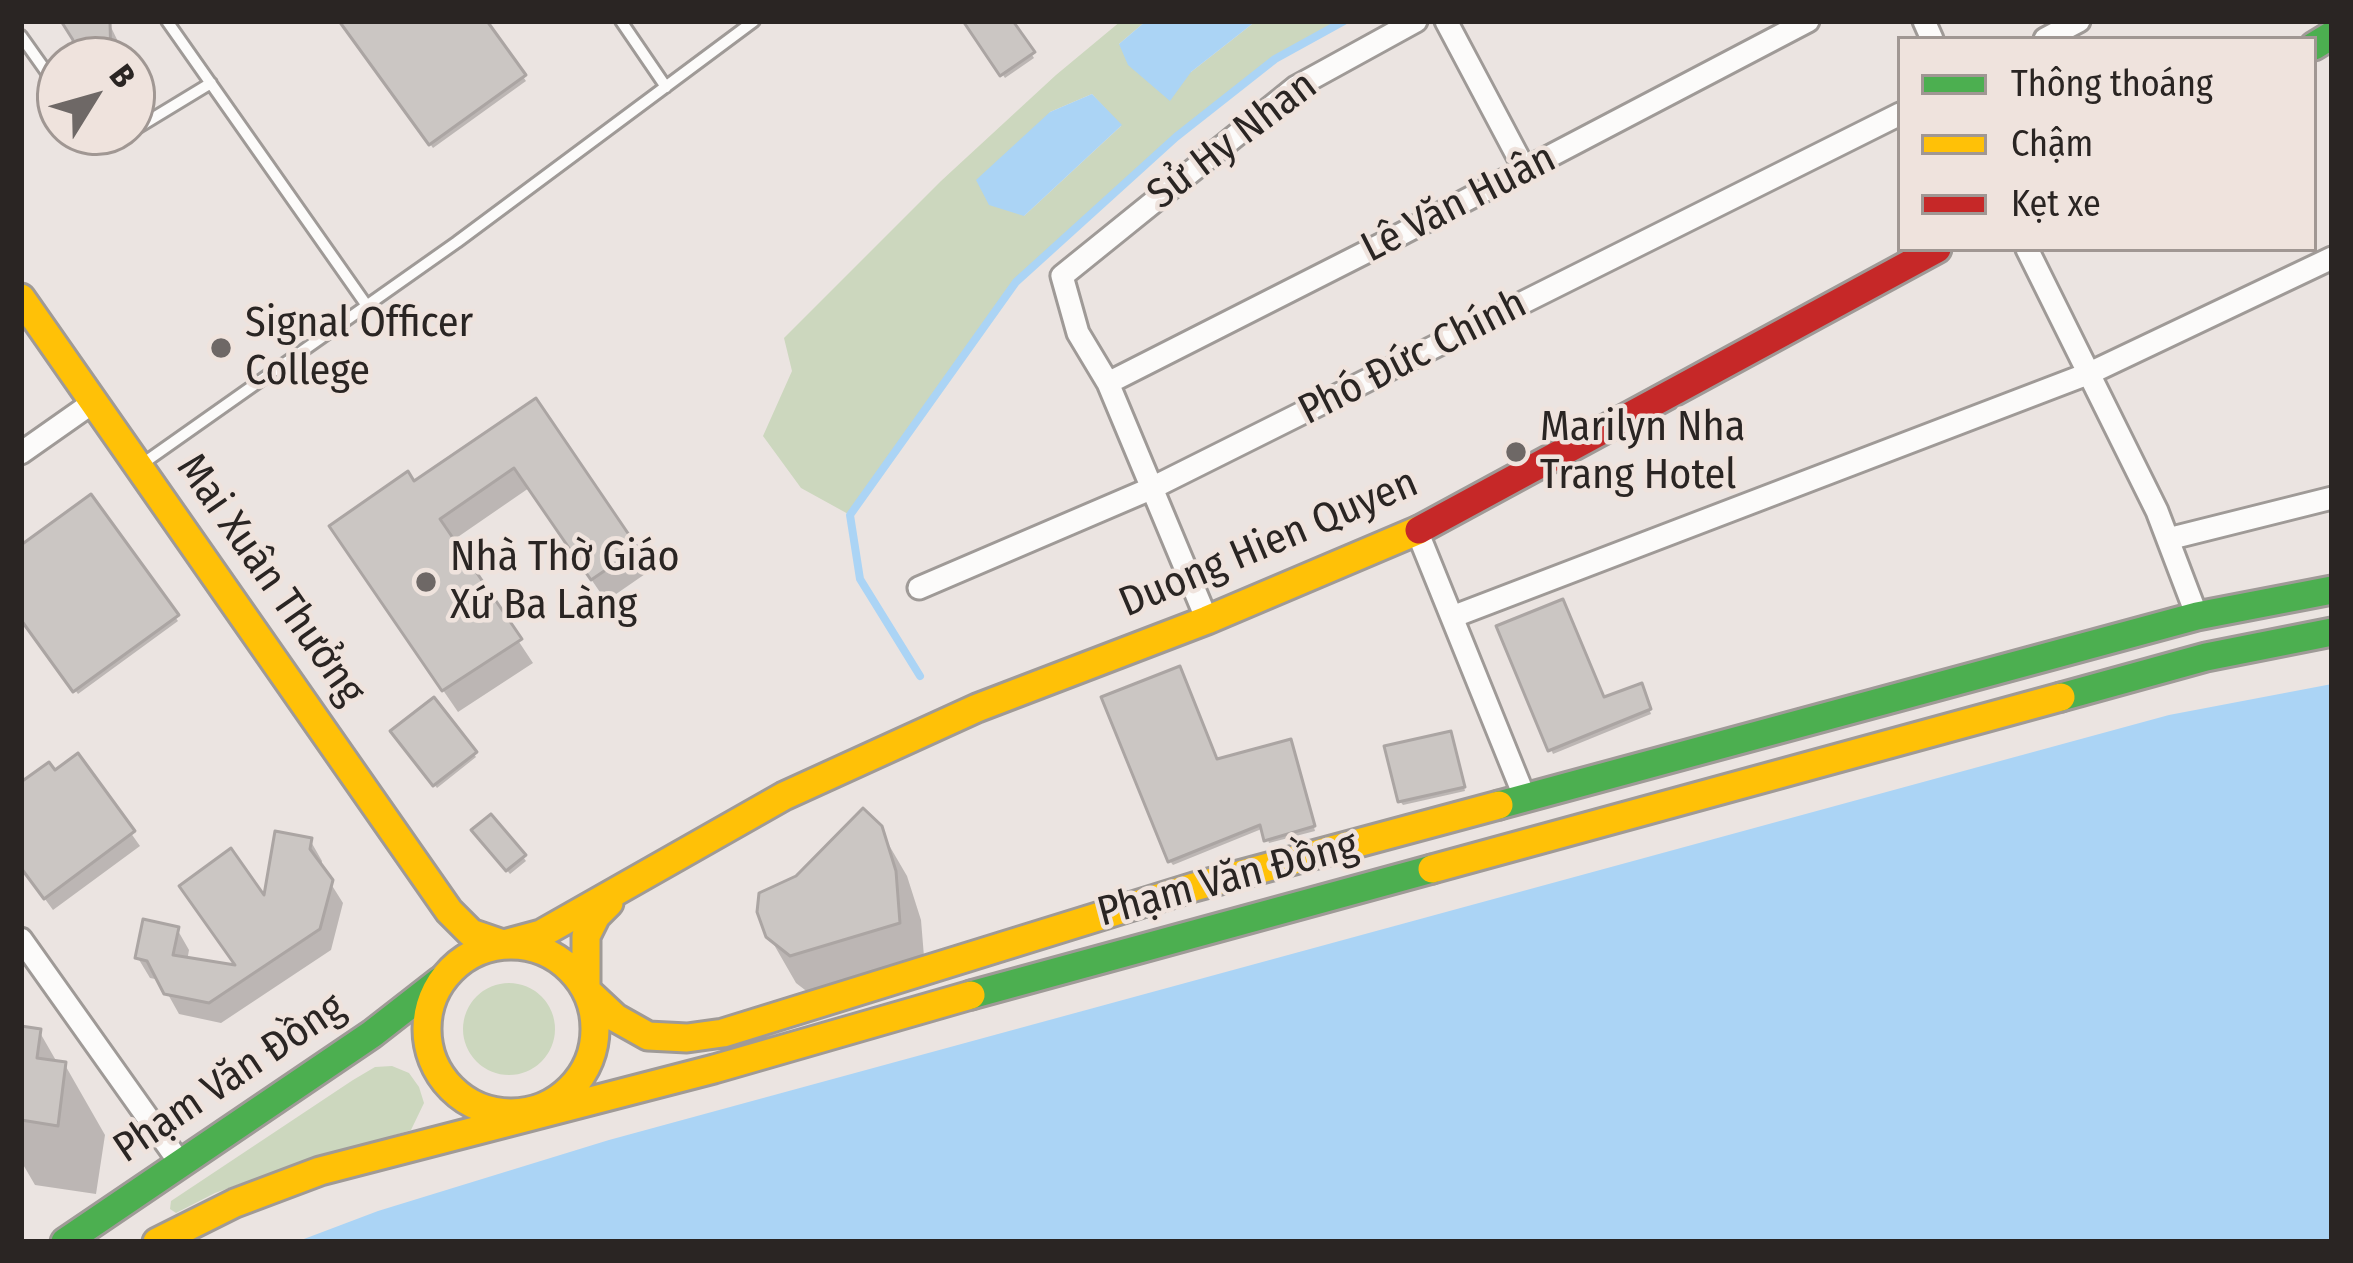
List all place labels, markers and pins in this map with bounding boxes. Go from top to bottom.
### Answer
place label: Signal Officer College [245,299,473,398]
marker: Signal Officer College [208,335,234,361]
place label: Marilyn Nha Trang Hotel [1540,403,1745,502]
marker: Marilyn Nha Trang Hotel [1503,439,1529,465]
place label: Nhà Thờ Giáo Xứ Ba Làng [450,533,680,632]
marker: Nhà Thờ Giáo Xứ Ba Làng [413,569,439,595]

